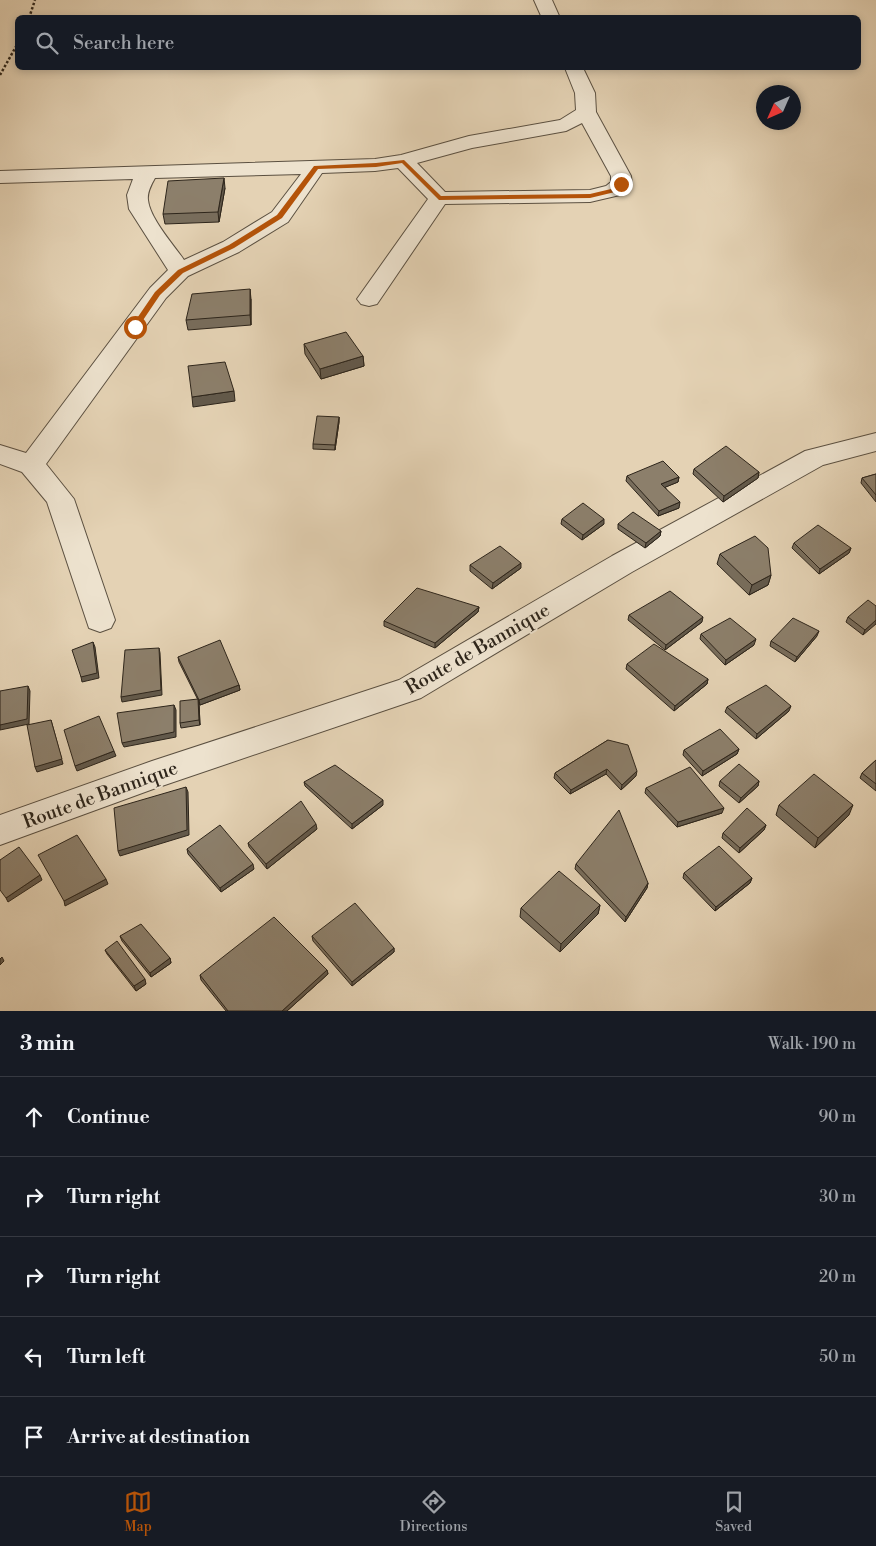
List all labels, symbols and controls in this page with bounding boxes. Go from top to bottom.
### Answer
search box [15,15,861,70]
icon: search [33,29,61,57]
text: Search here [73,31,174,55]
north arrow [756,85,801,130]
route end [610,173,633,196]
route start [124,316,147,339]
street label: Route de Bannique [401,598,554,700]
street label: Route de Bannique [20,756,181,834]
text: 3 min [20,1031,75,1057]
text: Walk · 190 m [768,1034,856,1054]
icon: ahead [20,1103,48,1131]
text: Continue [67,1105,150,1129]
text: 90 m [818,1107,856,1127]
icon: right [20,1183,48,1211]
text: Turn right [67,1185,160,1209]
text: 30 m [819,1187,856,1207]
icon: right [20,1263,48,1291]
text: Turn right [67,1265,160,1289]
text: 20 m [819,1267,856,1287]
icon: left [20,1343,48,1371]
text: Turn left [67,1345,146,1369]
text: 50 m [819,1347,856,1367]
icon: arrive [20,1423,48,1451]
text: Arrive at destination [67,1425,250,1449]
tab: Map [124,1488,152,1536]
tab: Directions [400,1488,467,1536]
tab: Saved [715,1488,752,1536]

